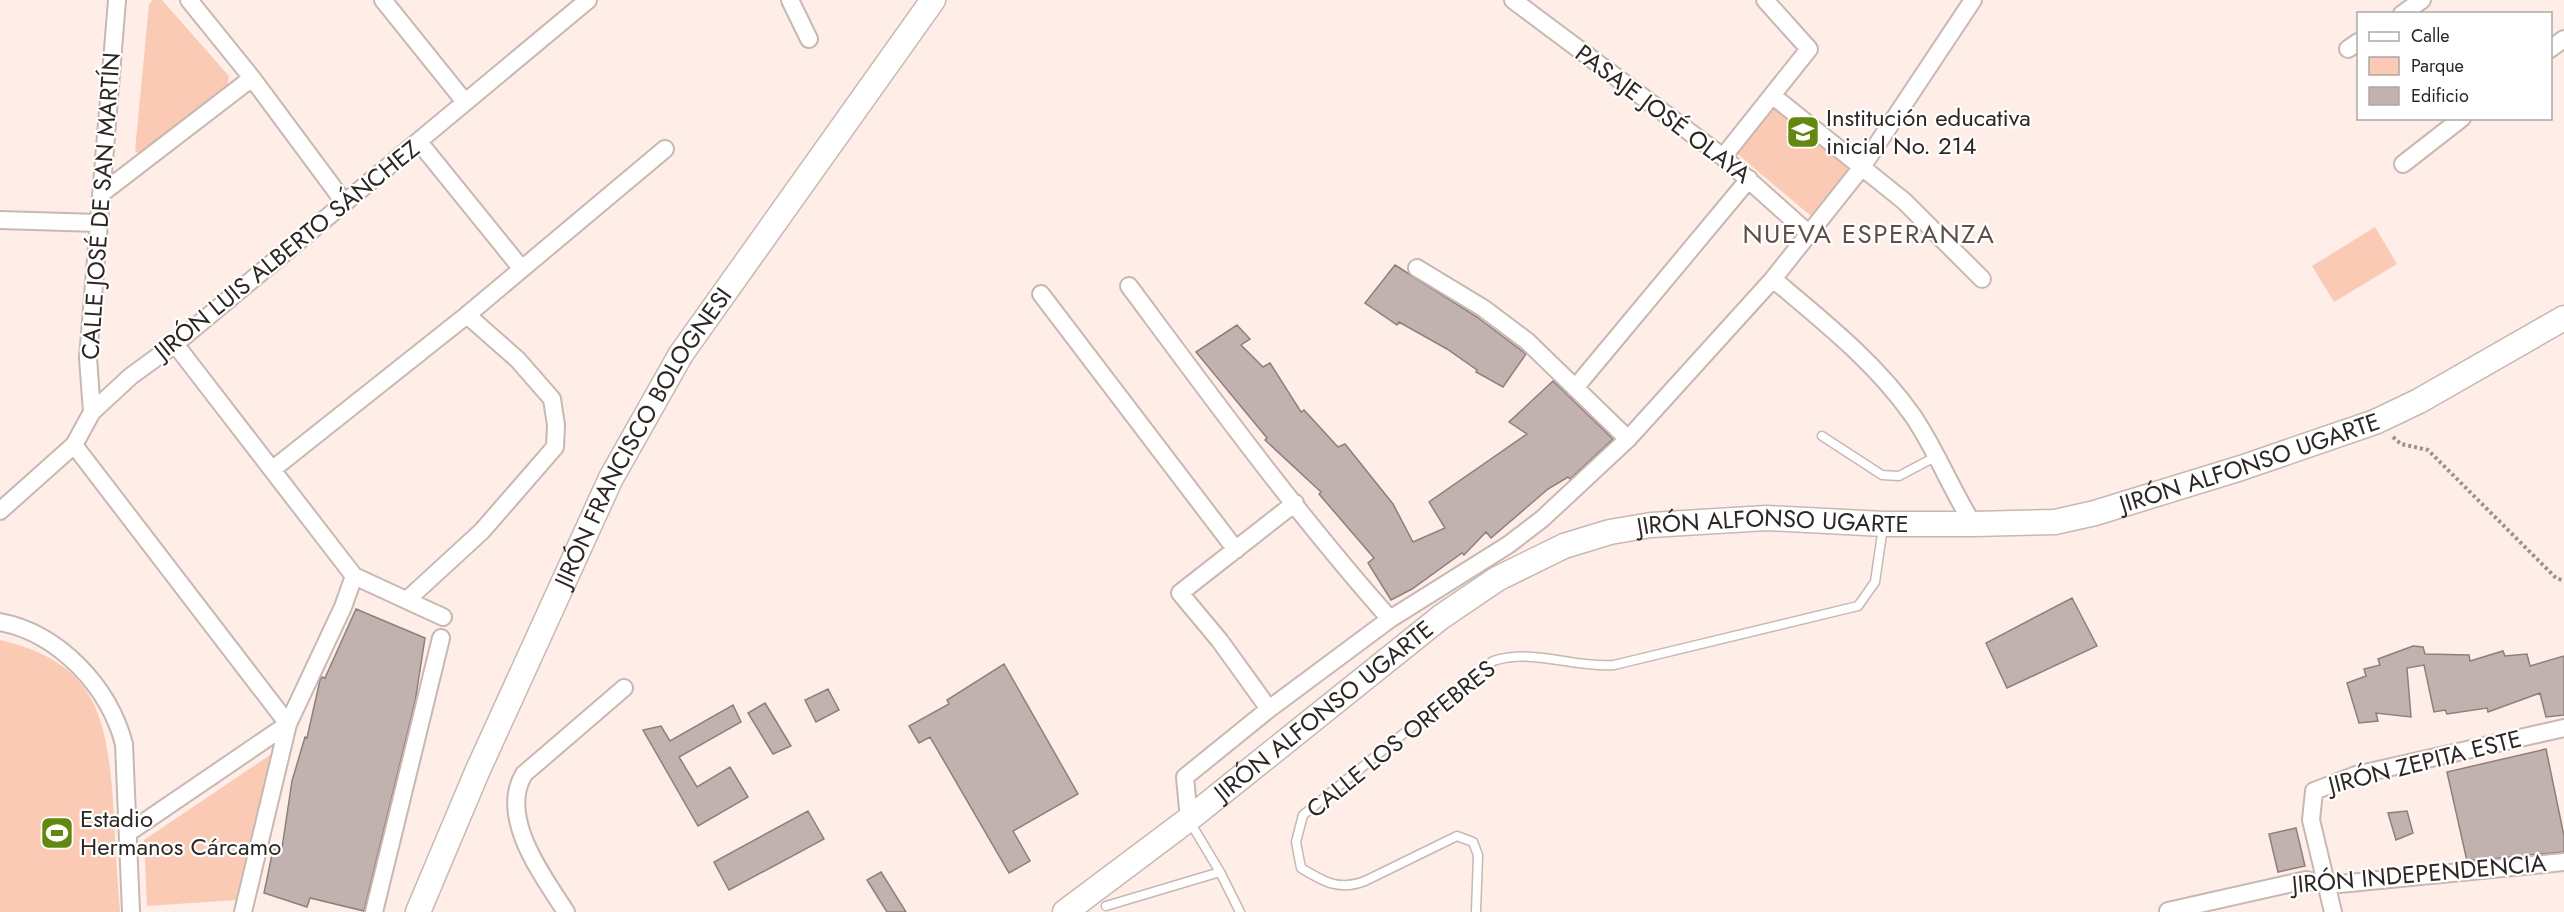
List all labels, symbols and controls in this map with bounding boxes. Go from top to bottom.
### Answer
legend [2357,12,2552,120]
text: Calle [2411,23,2450,49]
street label: PASAJE JOSÉ OLAYA [1568,36,1759,192]
street label: CALLE JOSÉ DE SAN MARTÍN [72,51,129,361]
text: Parque [2411,53,2464,79]
text: Edificio [2411,83,2469,109]
place label: Institución educativa inicial No. 214 [1826,100,2031,163]
school or university icon: Institución educativa inicial No. 214 [1785,114,1821,150]
street label: JIRÓN LUIS ALBERTO SÁNCHEZ [144,131,427,370]
district label: NUEVA ESPERANZA [1742,215,1996,253]
street label: JIRÓN FRANCISCO BOLOGNESI [544,280,740,596]
street label: JIRÓN ALFONSO UGARTE [2112,404,2384,522]
street label: JIRÓN ALFONSO UGARTE [1631,500,1909,545]
street label: JIRÓN ALFONSO UGARTE [1204,612,1441,811]
street label: CALLE LOS ORFEBRES [1299,651,1503,826]
street label: JIRÓN ZEPITA ESTE [2322,721,2525,803]
place label: Estadio Hermanos Cárcamo [80,801,281,864]
sports icon: Estadio Hermanos Cárcamo [39,815,75,851]
street label: JIRÓN INDEPENDENCIA [2287,845,2548,902]

